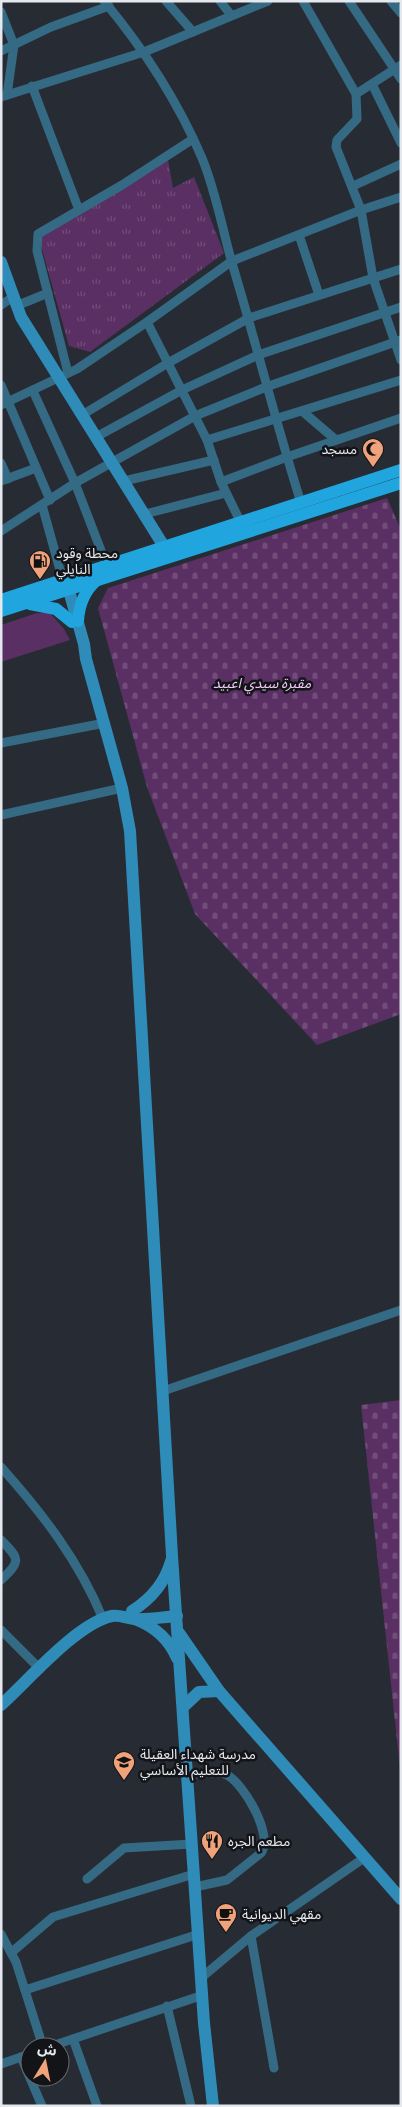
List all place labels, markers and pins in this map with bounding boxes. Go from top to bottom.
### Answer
mosque icon: مسجد [361,437,385,468]
place label: مسجد [321,440,357,458]
place label: محطة وقود النايلي [56,544,118,580]
fuel station icon: محطة وقود النايلي [28,549,52,580]
place label: مدرسة شهداء العقيلة للتعليم الأساسي [140,1745,256,1781]
school or university icon: مدرسة شهداء العقيلة للتعليم الأساسي [112,1750,136,1781]
restaurant icon: مطعم الجره [200,1829,224,1860]
place label: مطعم الجره [228,1832,290,1852]
cafe icon: مقهي الديوانية [214,1902,238,1933]
place label: مقهي الديوانية [242,1905,321,1925]

